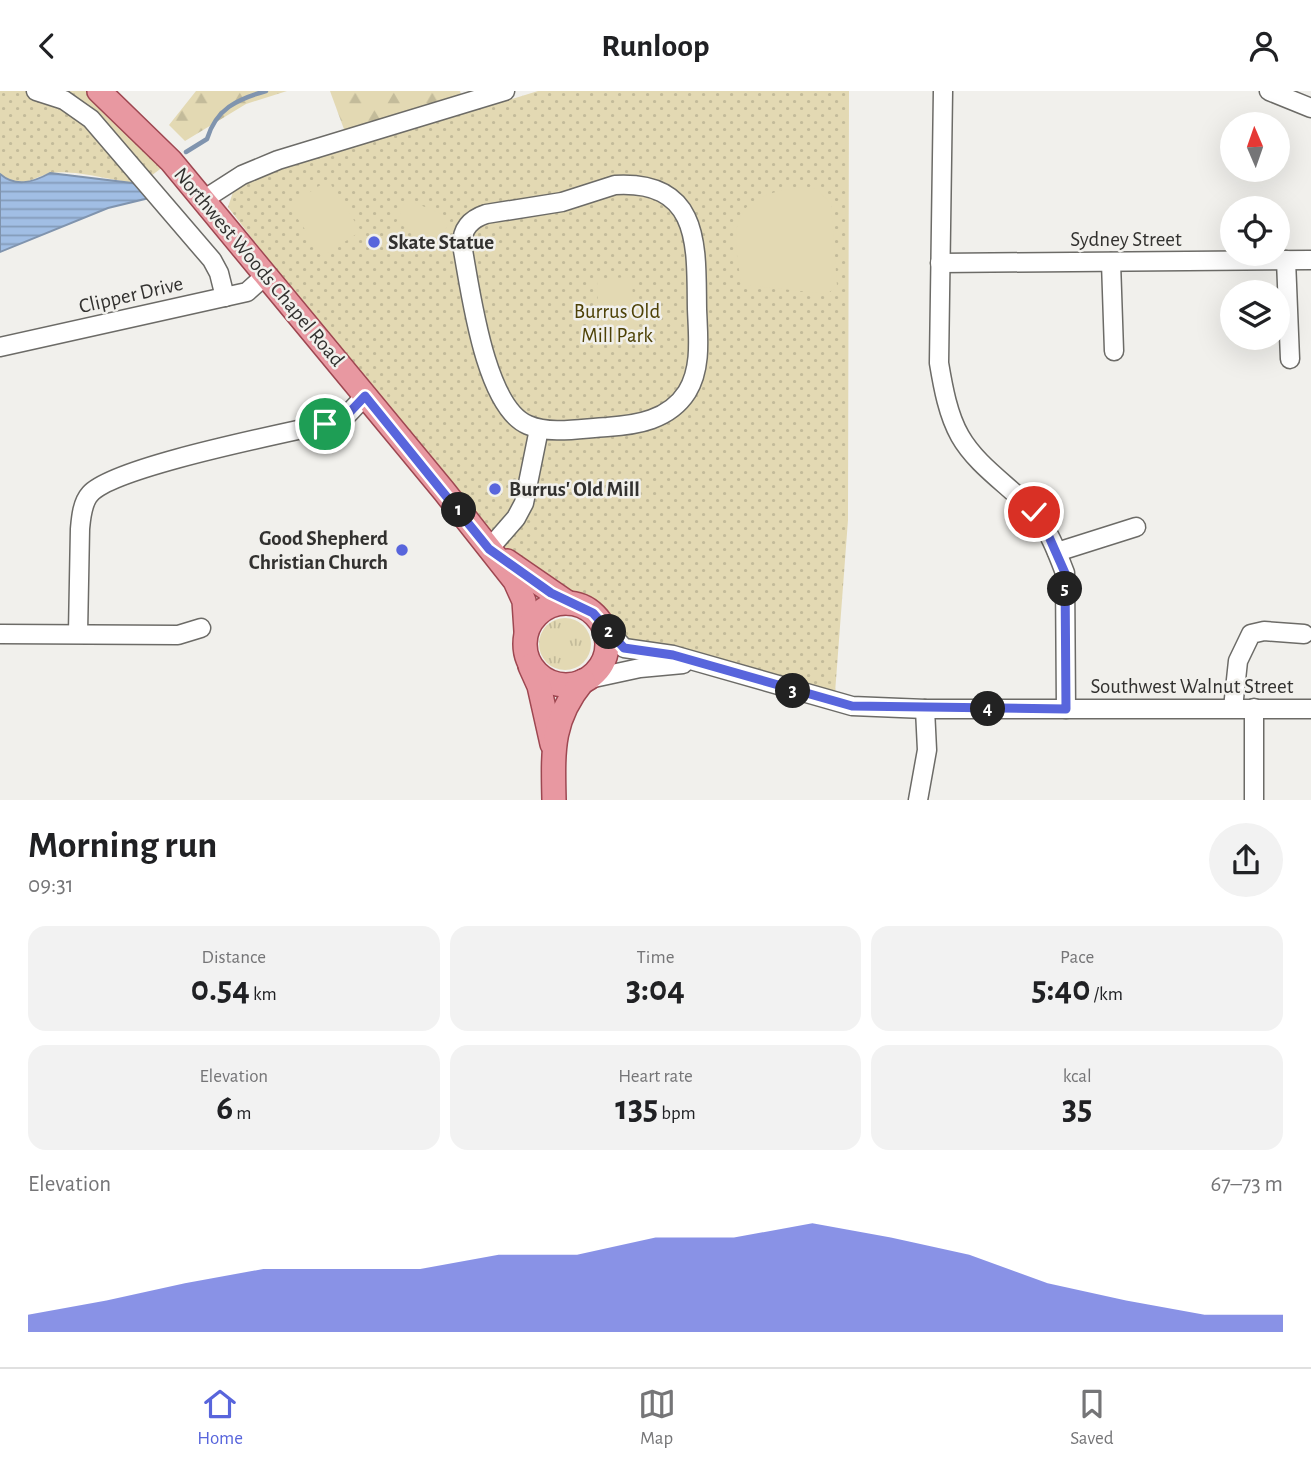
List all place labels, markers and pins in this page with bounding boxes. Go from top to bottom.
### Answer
place label: Skate Statue [388,232,494,253]
marker: Skate Statue [366,234,382,250]
pin [295,394,355,454]
place label: Burrus' Old Mill [509,479,640,500]
marker: Burrus' Old Mill [487,481,503,497]
pin [1004,482,1064,542]
pin: 1 [442,493,476,527]
place label: Good Shepherd Christian Church [249,528,388,573]
marker: Good Shepherd Christian Church [394,542,410,558]
pin: 5 [1048,571,1082,607]
pin: 2 [592,615,626,649]
pin: 3 [776,673,810,709]
pin: 4 [970,691,1006,727]

